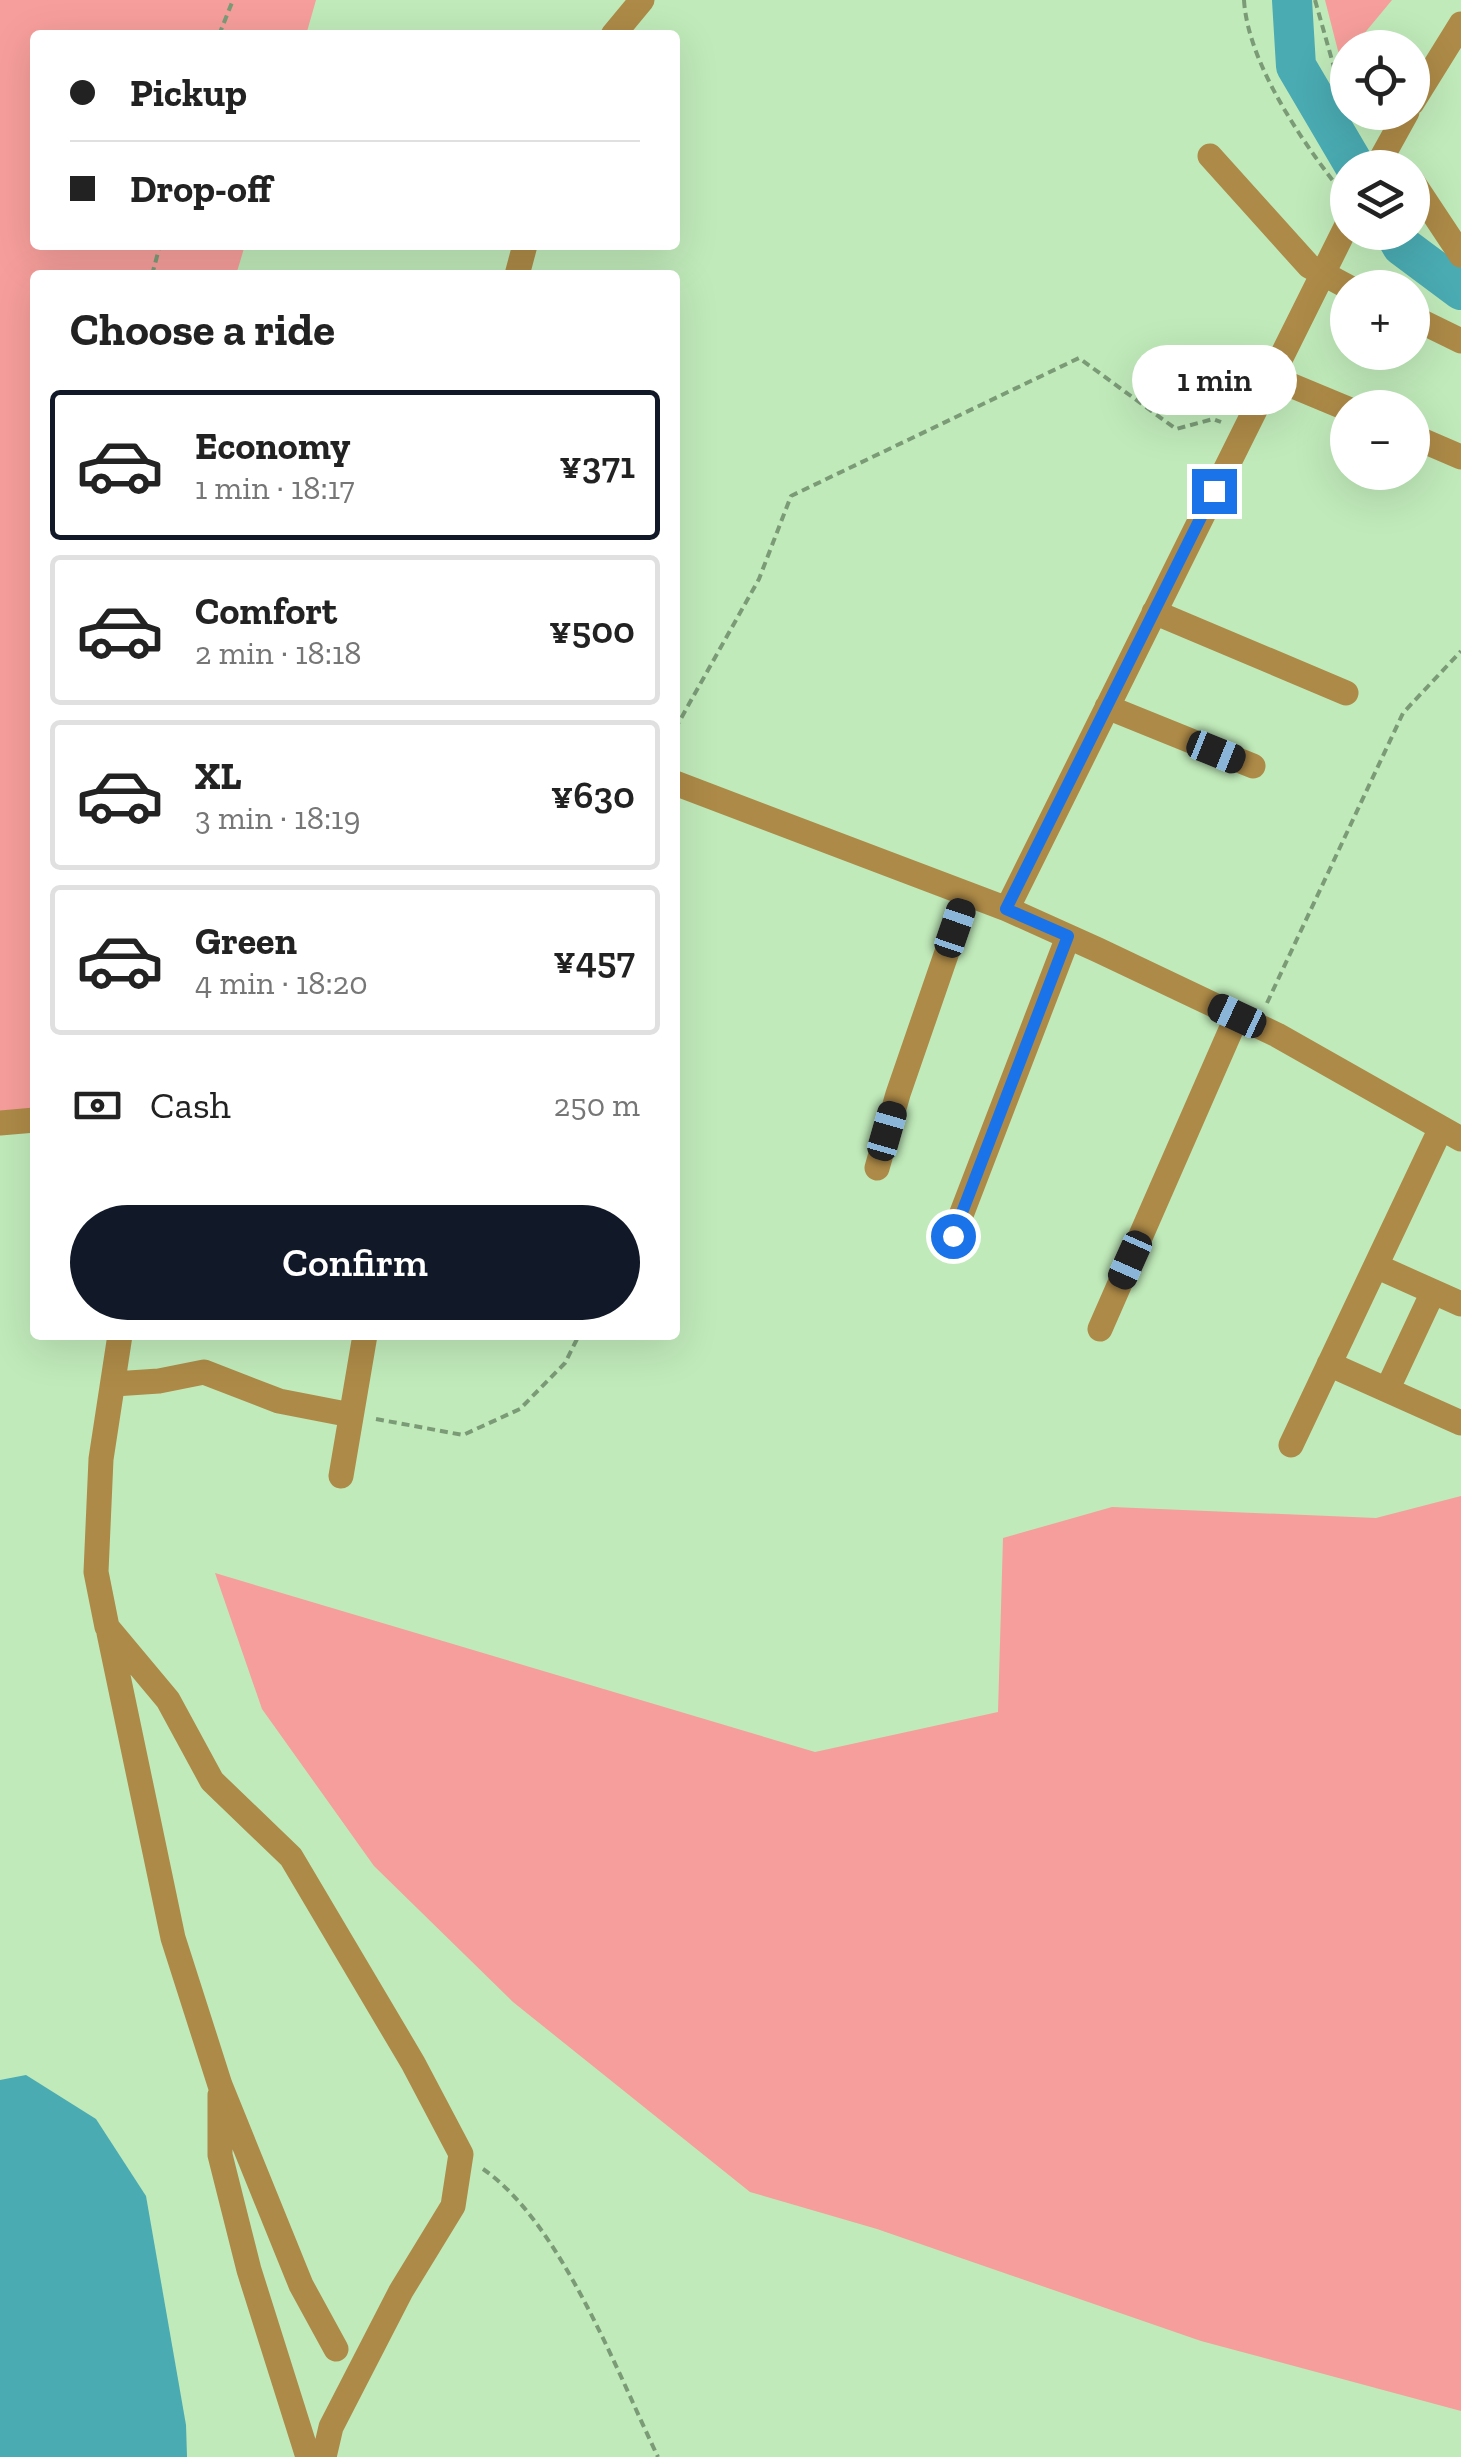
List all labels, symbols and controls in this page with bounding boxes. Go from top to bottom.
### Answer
map controls [1330,30,1430,490]
button: locate [1330,30,1430,130]
text: Pickup [130,70,247,116]
button: layers [1330,150,1430,250]
text: Drop-off [130,166,271,212]
button: + [1330,270,1430,370]
text: Choose a ride [70,303,335,357]
callout: 1 min [1132,346,1296,416]
text: 1 min [1177,361,1252,399]
button: − [1330,390,1430,490]
icon: car [75,420,165,510]
text: Economy [195,423,350,469]
text: ¥371 [559,442,635,488]
text: 1 min · 18:17 [195,469,355,507]
route end [1192,469,1237,514]
icon: car [75,585,165,675]
text: Comfort [195,588,337,634]
text: ¥500 [549,607,635,653]
text: 2 min · 18:18 [195,634,361,672]
car [1183,727,1249,777]
icon: car [75,750,165,840]
text: XL [195,753,242,799]
text: ¥630 [551,772,635,818]
text: 3 min · 18:19 [195,799,360,837]
car [931,895,979,961]
icon: car [75,915,165,1005]
text: Green [195,918,297,964]
text: ¥457 [553,937,635,983]
text: 4 min · 18:20 [195,964,368,1002]
car [1203,990,1271,1042]
icon: cash [70,1078,125,1133]
text: Cash [150,1082,231,1128]
text: 250 m [554,1086,640,1124]
car [864,1098,910,1164]
button: Confirm [70,1205,640,1320]
route start [931,1214,976,1259]
car [1104,1226,1156,1294]

